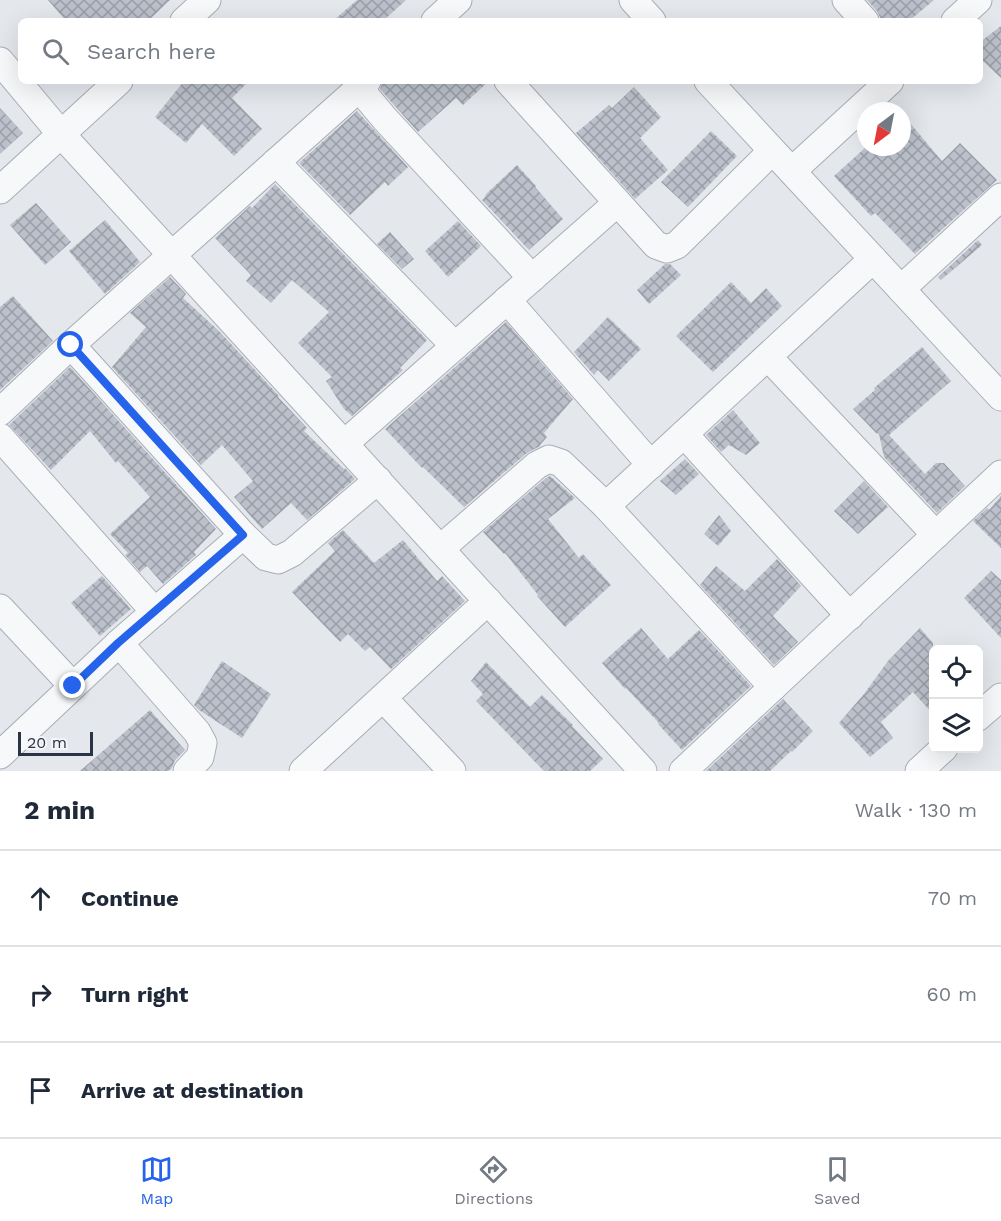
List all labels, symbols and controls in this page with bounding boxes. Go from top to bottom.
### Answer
search box [18,18,983,84]
icon: search [39,35,72,68]
text: Search here [87,39,216,64]
north arrow [857,102,911,156]
route start [57,331,83,357]
map controls [929,645,983,753]
button: locate [929,645,983,699]
route end [59,672,85,698]
button: layers [929,699,983,753]
scale bar [18,729,93,756]
text: 20 m [27,733,67,752]
text: 2 min [24,795,95,825]
text: Walk · 130 m [855,798,977,822]
icon: ahead [24,882,57,915]
text: Continue [81,886,179,911]
text: 70 m [928,886,977,910]
icon: right [24,978,57,1011]
text: Turn right [81,982,188,1007]
text: 60 m [927,982,977,1006]
icon: arrive [24,1074,57,1107]
text: Arrive at destination [81,1078,304,1103]
tab: Map [140,1153,173,1208]
tab: Directions [454,1153,533,1208]
tab: Saved [814,1153,861,1208]

